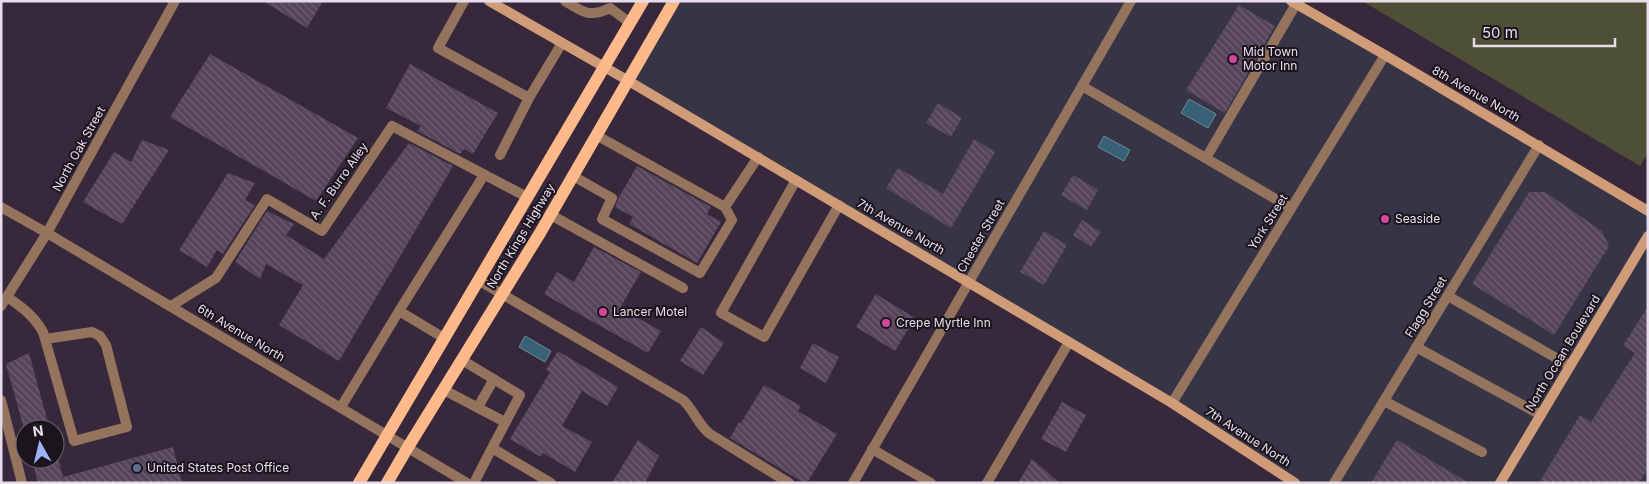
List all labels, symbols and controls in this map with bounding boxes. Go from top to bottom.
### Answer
scale bar [1474,15,1615,47]
text: 50 m [1482,23,1518,42]
place label: Mid Town Motor Inn [1243,44,1298,73]
marker: Mid Town Motor Inn [1227,53,1239,65]
street label: 8th Avenue North [1429,62,1523,125]
street label: North Oak Street [49,103,108,194]
street label: A. F. Burro Alley [306,139,371,222]
street label: North Kings Highway [483,180,558,291]
street label: York Street [1245,191,1291,252]
street label: 7th Avenue North [855,195,948,258]
street label: Chester Street [954,197,1008,275]
place label: Seaside [1395,211,1440,226]
marker: Seaside [1379,213,1391,225]
street label: Flagg Street [1401,273,1450,340]
street label: North Ocean Boulevard [1522,292,1603,413]
street label: 6th Avenue North [195,301,288,365]
place label: Lancer Motel [613,304,687,319]
marker: Lancer Motel [597,306,609,318]
place label: Crepe Myrtle Inn [896,315,991,330]
marker: Crepe Myrtle Inn [880,317,892,329]
street label: 7th Avenue North [1203,403,1294,470]
north arrow [15,419,65,469]
text: N [32,421,45,440]
place label: United States Post Office [147,460,289,475]
marker: United States Post Office [131,462,143,474]

